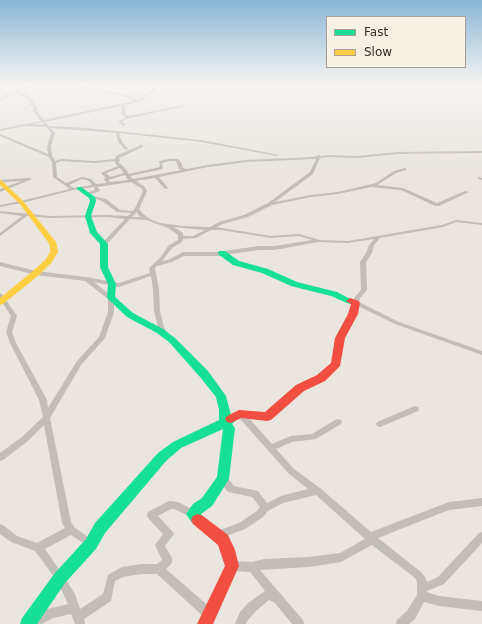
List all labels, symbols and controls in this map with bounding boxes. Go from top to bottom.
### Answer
legend [326,16,466,68]
text: Fast [364,25,388,39]
text: Slow [364,45,392,59]

